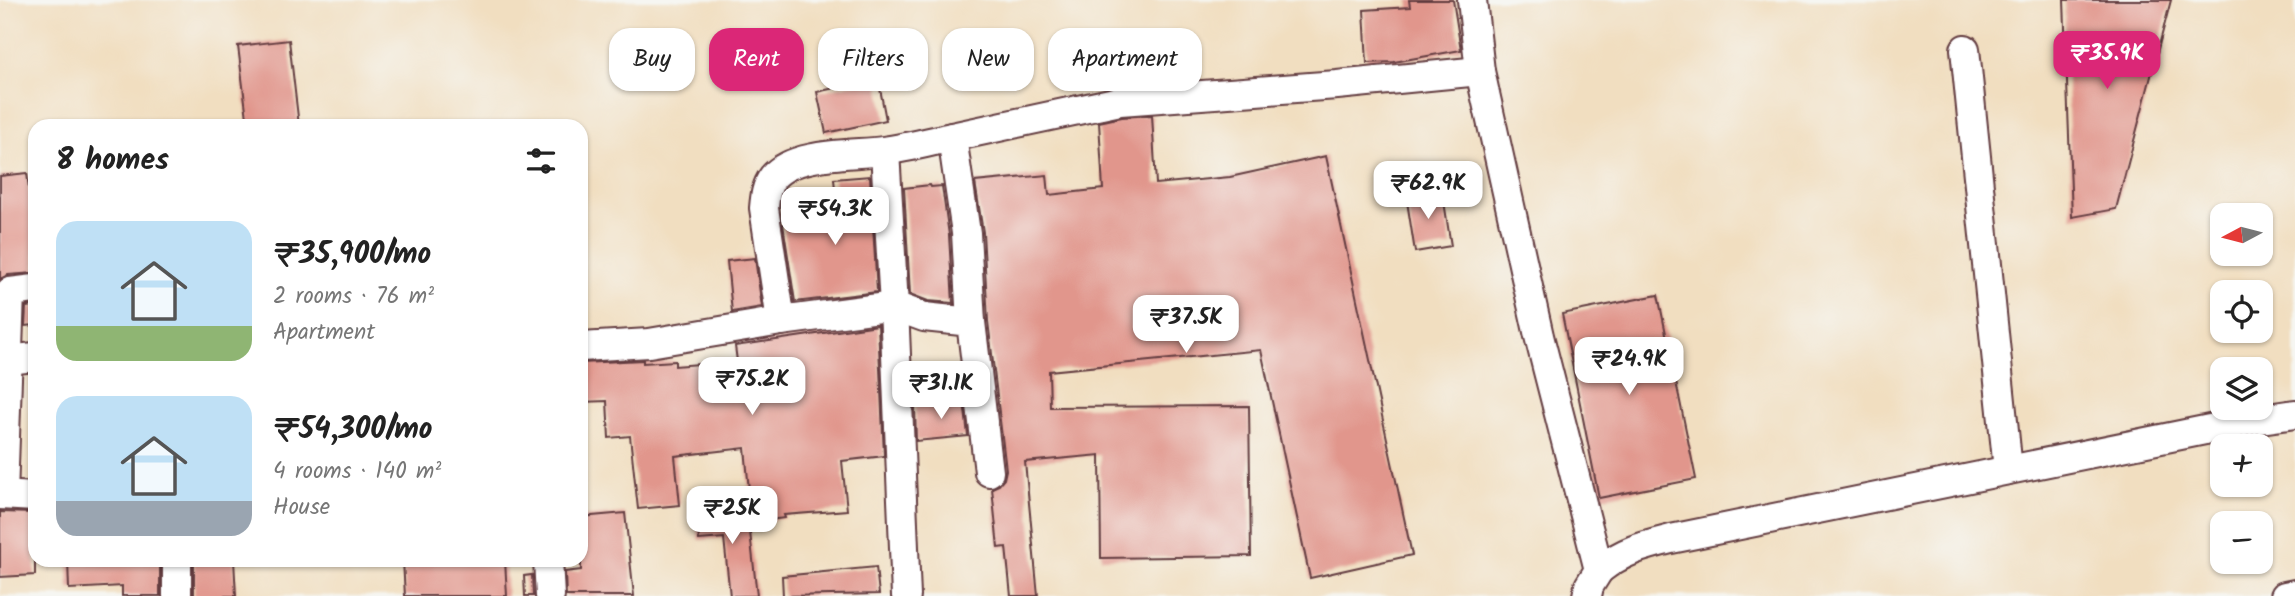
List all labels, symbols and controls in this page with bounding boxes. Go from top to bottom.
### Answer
chip: Buy [609,28,695,91]
chip: Rent [709,28,804,91]
chip: Filters [818,28,928,91]
chip: New [942,28,1034,91]
chip: Apartment [1048,28,1202,91]
pin: ₹35.9K [2050,32,2164,91]
text: ₹35.9K [2069,36,2145,72]
text: 8 homes [56,137,169,185]
icon: filters [522,142,560,180]
pin: ₹62.9K [1371,162,1485,221]
text: ₹62.9K [1390,166,1466,202]
pin: ₹54.3K [778,188,892,247]
text: ₹54.3K [797,192,873,228]
north arrow [2210,203,2273,266]
map controls [2210,203,2273,574]
text: ₹35,900/mo [273,231,431,279]
icon: home [112,249,196,333]
text: 2 rooms · 76 m² [273,279,434,315]
button: locate [2210,280,2273,343]
pin: ₹37.5K [1129,296,1243,355]
text: ₹37.5K [1149,300,1223,336]
text: Apartment [273,315,375,351]
pin: ₹24.9K [1572,338,1686,397]
text: ₹24.9K [1591,342,1667,378]
button: layers [2210,357,2273,420]
pin: ₹75.2K [695,358,809,417]
text: ₹75.2K [714,362,790,398]
pin: ₹31.1K [884,362,998,421]
text: ₹31.1K [908,366,974,402]
text: ₹54,300/mo [273,406,432,454]
icon: home [112,424,196,508]
button: + [2210,434,2273,497]
text: 4 rooms · 140 m² [273,454,441,490]
pin: ₹25K [691,486,773,546]
text: House [273,490,330,526]
text: ₹25K [703,491,761,527]
button: − [2210,511,2273,574]

